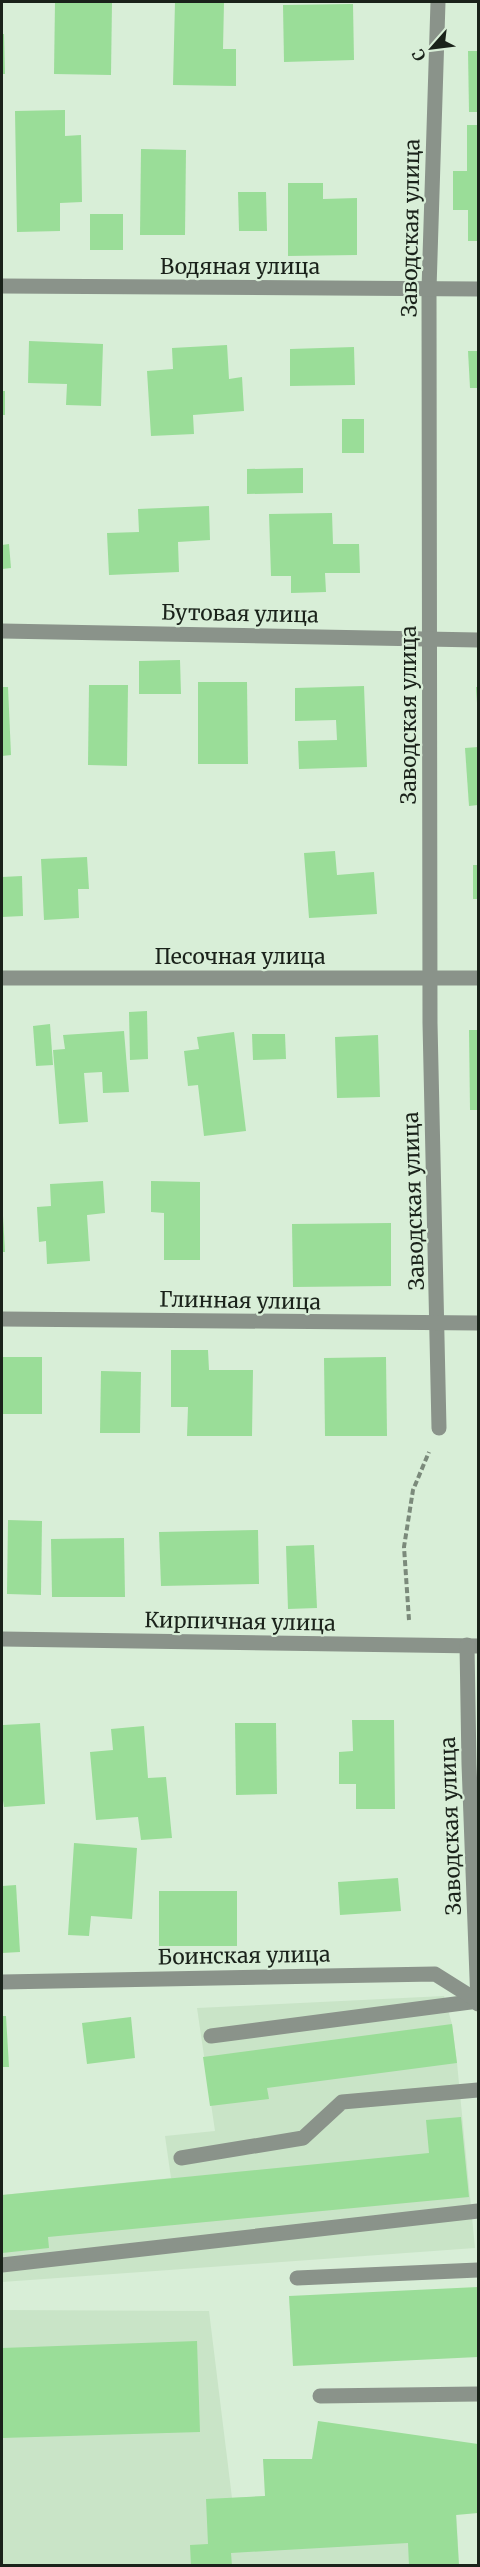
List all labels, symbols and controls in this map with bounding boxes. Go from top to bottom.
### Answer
north arrow [402,18,462,78]
text: С [407,46,430,64]
street label: Заводская улица [395,139,426,317]
street label: Водяная улица [160,253,320,280]
street label: Бутовая улица [161,599,319,628]
street label: Заводская улица [395,626,422,804]
street label: Песочная улица [154,943,326,970]
street label: Заводская улица [397,1111,430,1291]
street label: Глинная улица [159,1286,321,1315]
street label: Кирпичная улица [144,1606,336,1637]
street label: Заводская улица [434,1736,467,1916]
street label: Боинская улица [157,1940,331,1971]

